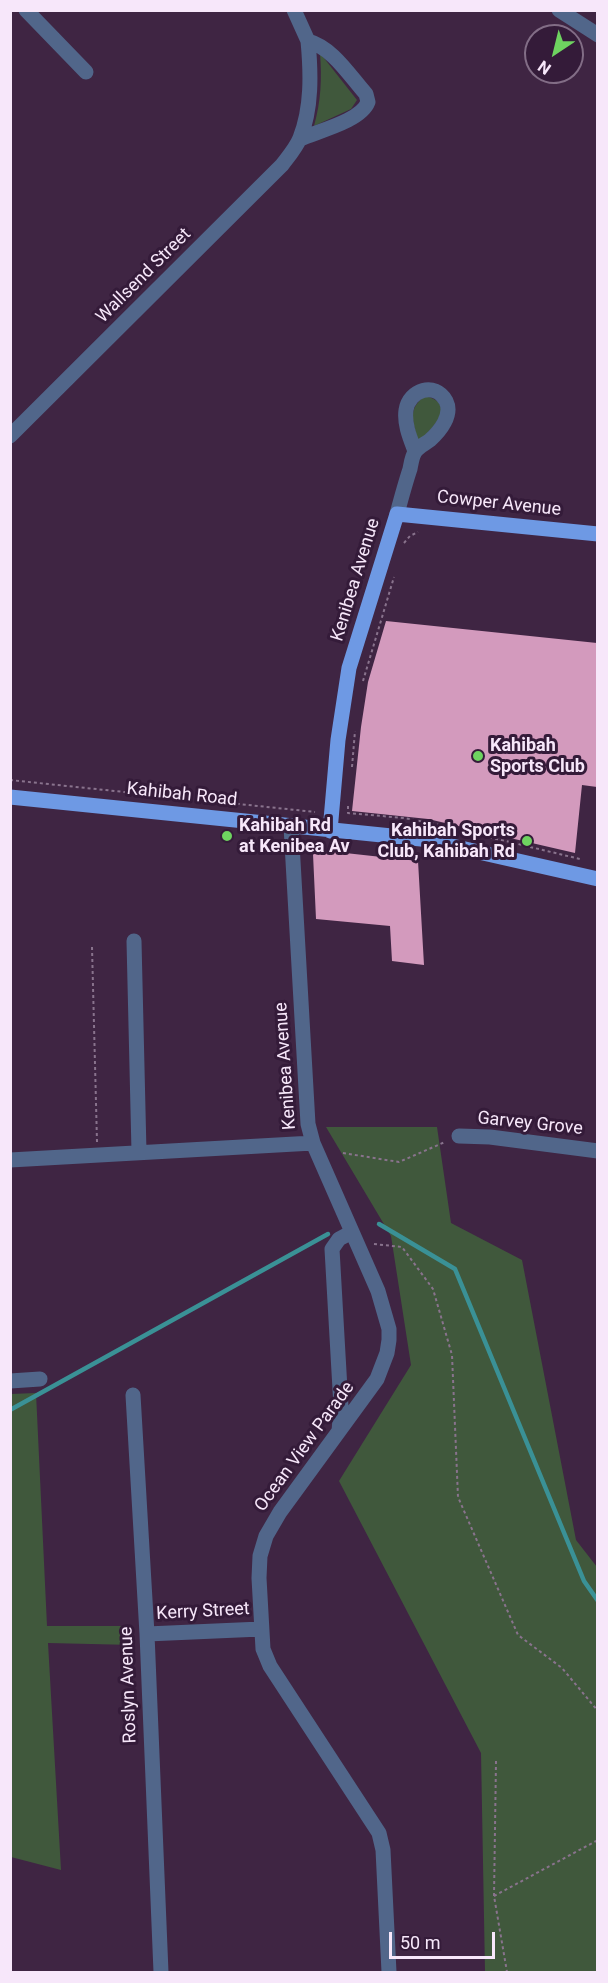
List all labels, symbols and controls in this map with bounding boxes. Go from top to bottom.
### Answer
north arrow [524,24,584,84]
text: N [534,56,555,79]
street label: Wallsend Street [92,224,196,328]
street label: Cowper Avenue [436,487,562,521]
street label: Kenibea Avenue [327,516,385,644]
place label: Kahibah Sports Club [490,735,585,777]
marker: Kahibah Sports Club [471,749,485,763]
street label: Kahibah Road [126,778,238,812]
place label: Kahibah Rd at Kenibea Av [239,815,350,858]
place label: Kahibah Sports Club, Kahibah Rd [377,820,515,862]
marker: Kahibah Rd at Kenibea Av [220,829,234,843]
marker: Kahibah Sports Club, Kahibah Rd [520,834,534,848]
street label: Kenibea Avenue [271,1002,301,1130]
street label: Garvey Grove [476,1108,584,1140]
street label: Ocean View Parade [251,1378,359,1516]
street label: Kerry Street [156,1599,250,1625]
street label: Roslyn Avenue [116,1626,142,1744]
scale bar [392,1920,498,1958]
text: 50 m [400,1932,440,1953]

